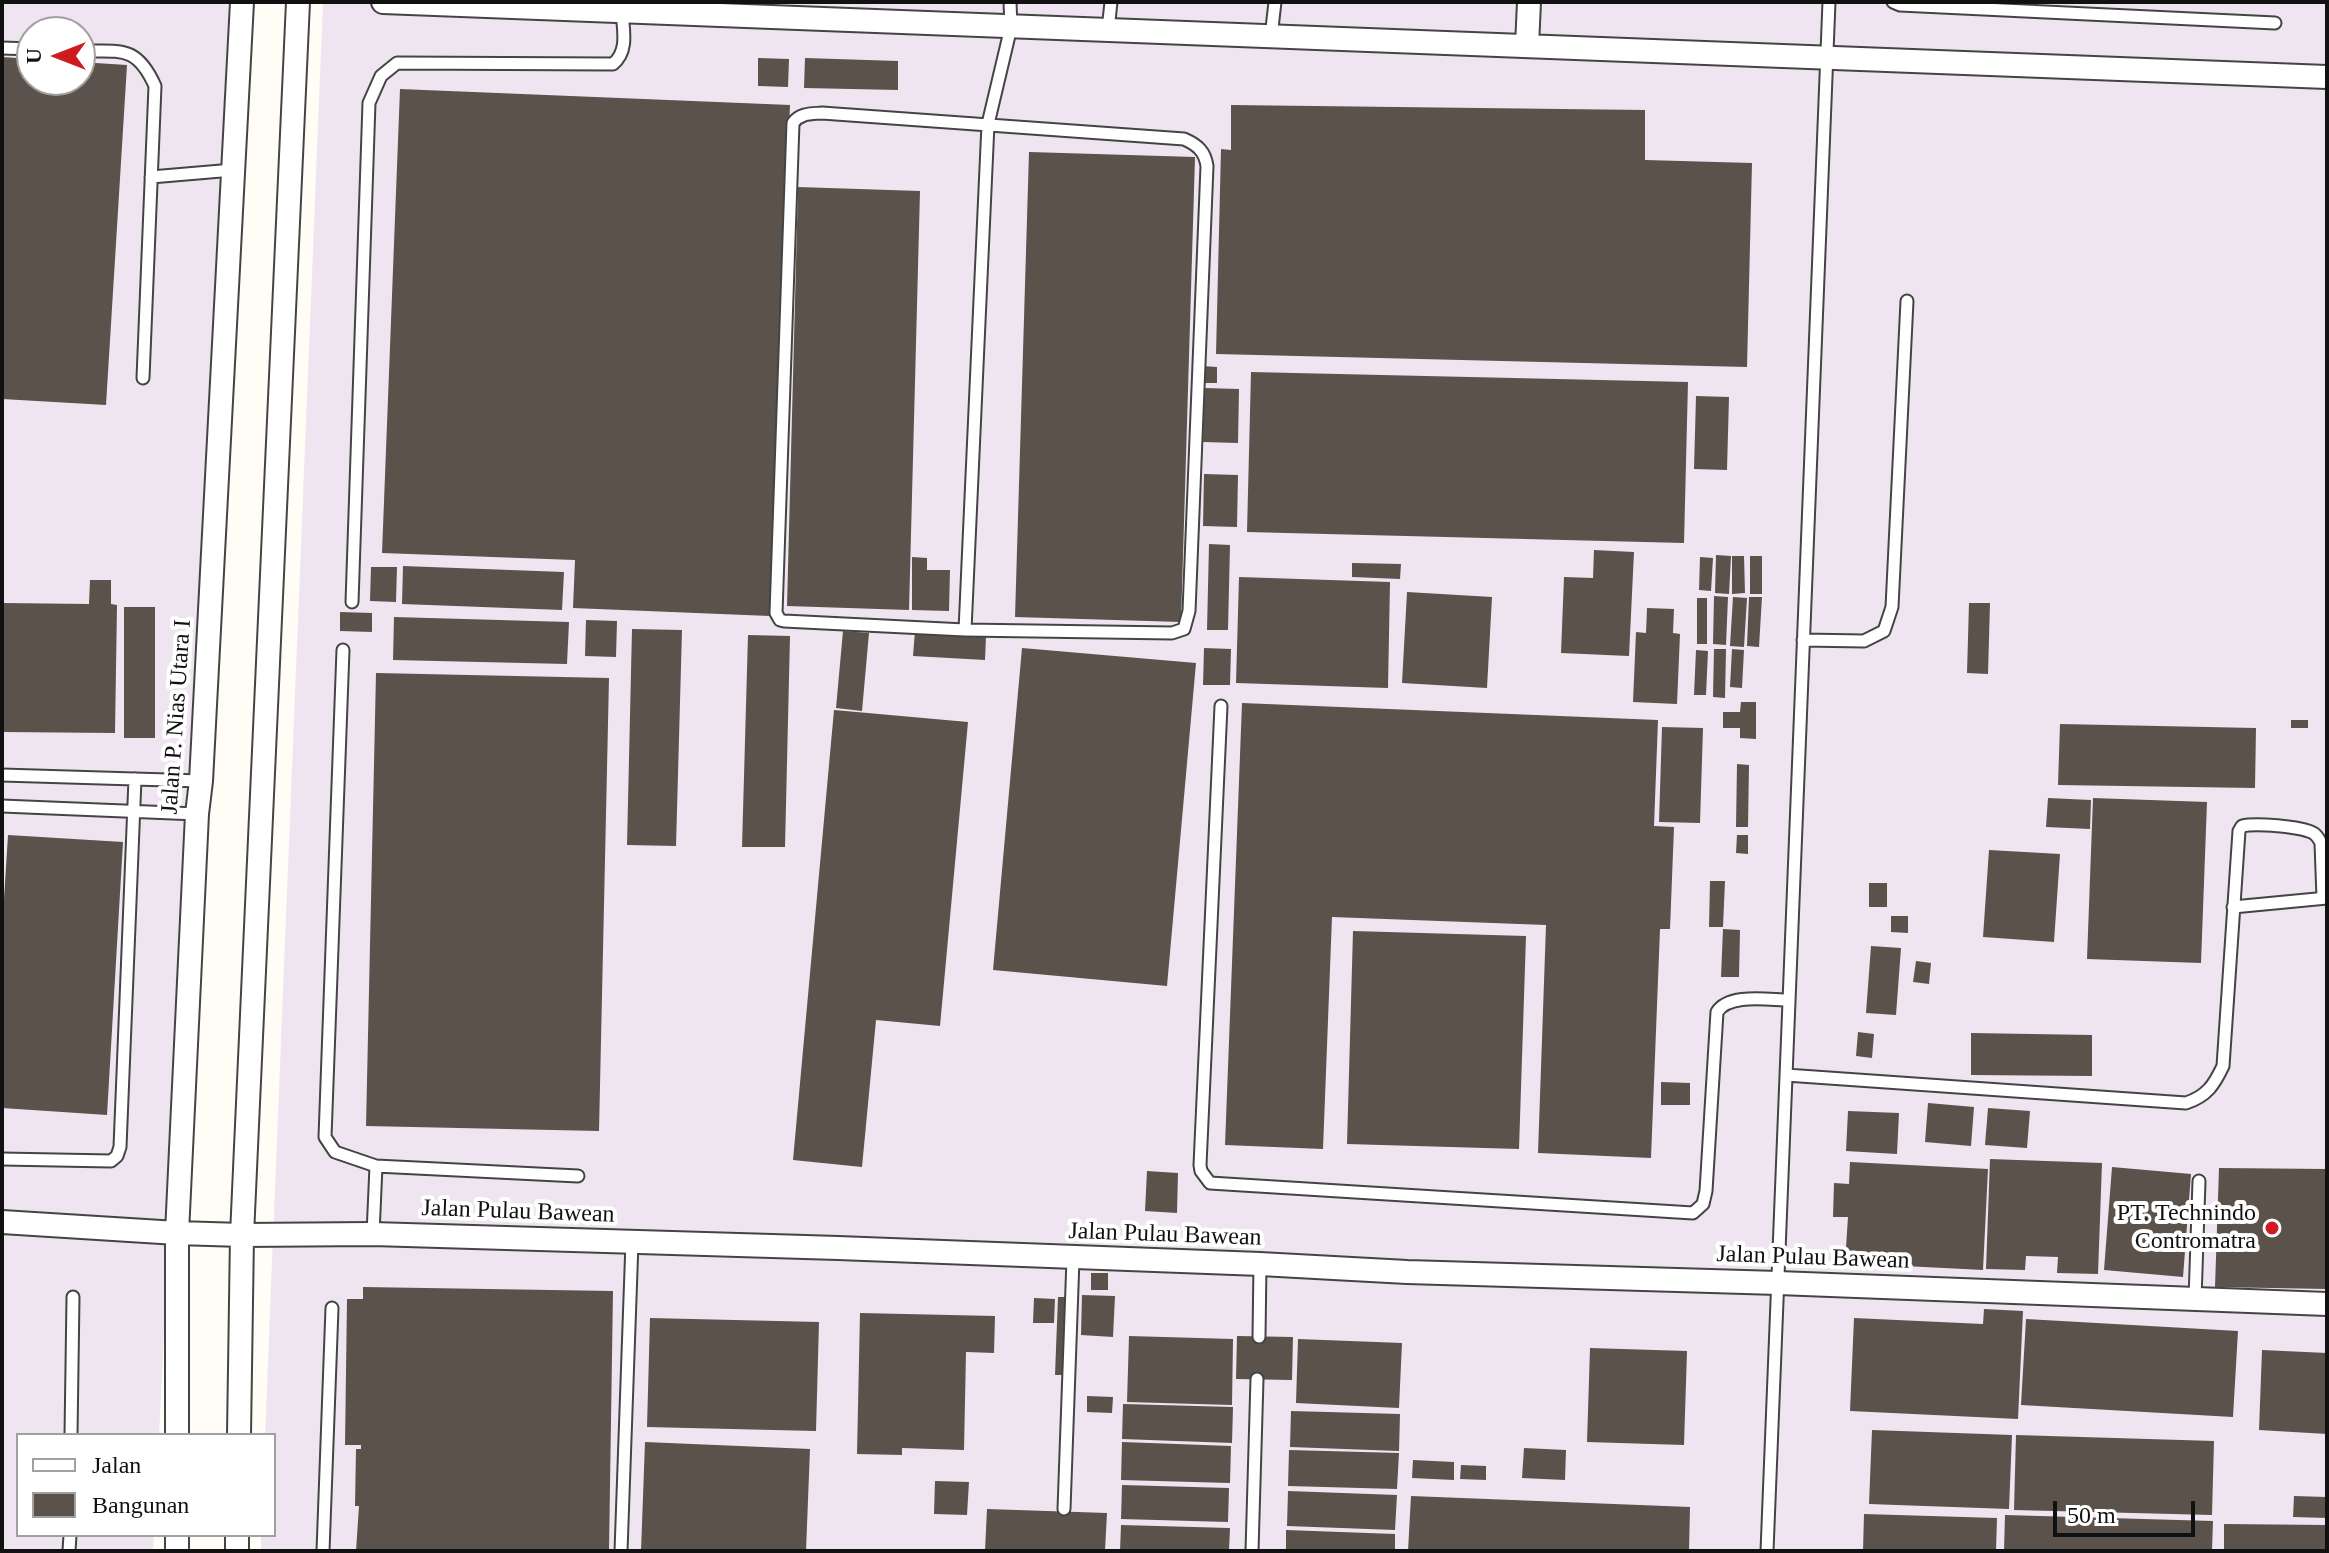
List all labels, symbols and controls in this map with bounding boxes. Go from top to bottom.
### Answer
north arrow [16,16,96,96]
text: U [21,48,46,64]
street label: Jalan P. Nias Utara I [156,619,198,815]
street label: Jalan Pulau Bawean [421,1194,615,1230]
place label: PT. Technindo Contromatra [2117,1200,2256,1256]
street label: Jalan Pulau Bawean [1068,1217,1262,1253]
marker: PT. Technindo Contromatra [2263,1219,2281,1237]
street label: Jalan Pulau Bawean [1716,1240,1910,1276]
legend [16,1433,276,1537]
text: Jalan [92,1452,141,1478]
scale bar [2057,1485,2199,1535]
text: Bangunan [92,1492,189,1518]
text: 50 m [2067,1502,2116,1528]

